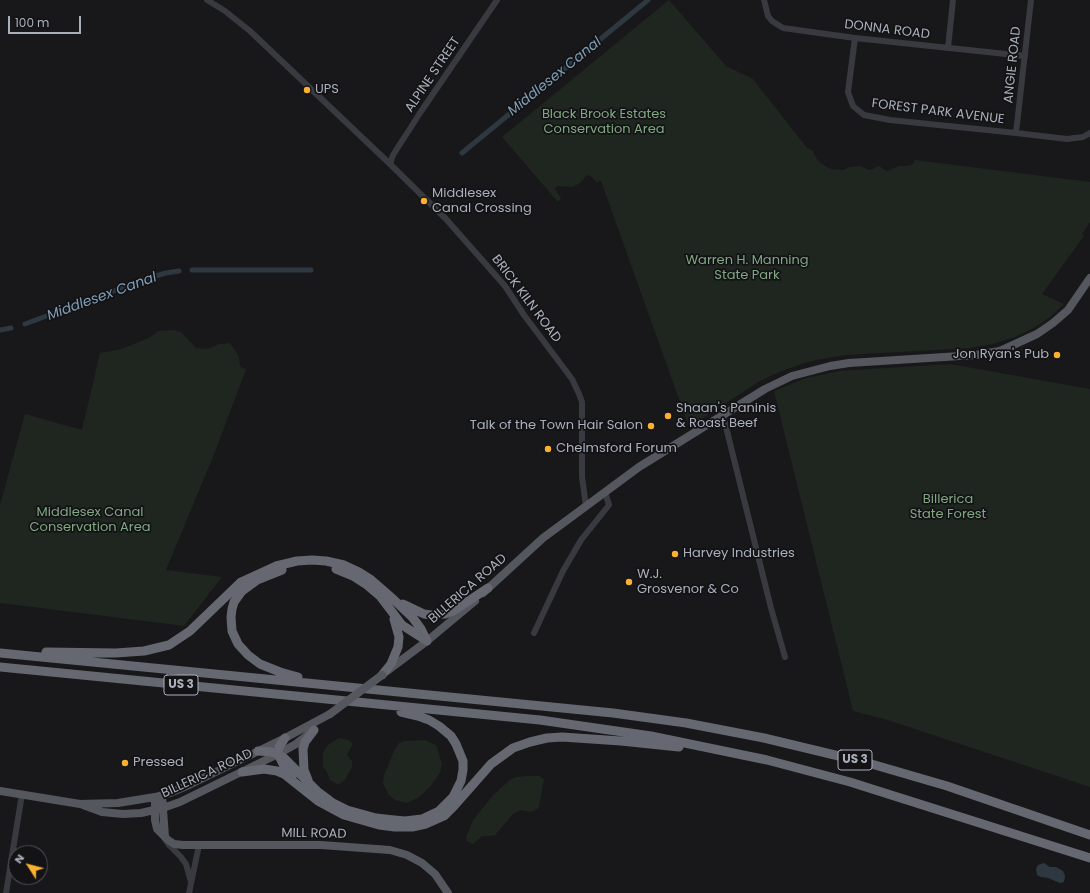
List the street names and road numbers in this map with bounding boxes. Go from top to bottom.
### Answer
street label: DONNA ROAD [843,17,931,43]
street label: ANGIE ROAD [1001,26,1025,104]
street label: ALPINE STREET [402,34,464,116]
street label: FOREST PARK AVENUE [871,96,1005,128]
street label: BRICK KILN ROAD [488,252,564,346]
street label: BILLERICA ROAD [426,551,510,627]
road number: US 3 [164,675,198,695]
street label: BILLERICA ROAD [159,746,255,802]
road number: US 3 [838,750,872,770]
street label: MILL ROAD [281,826,347,842]

